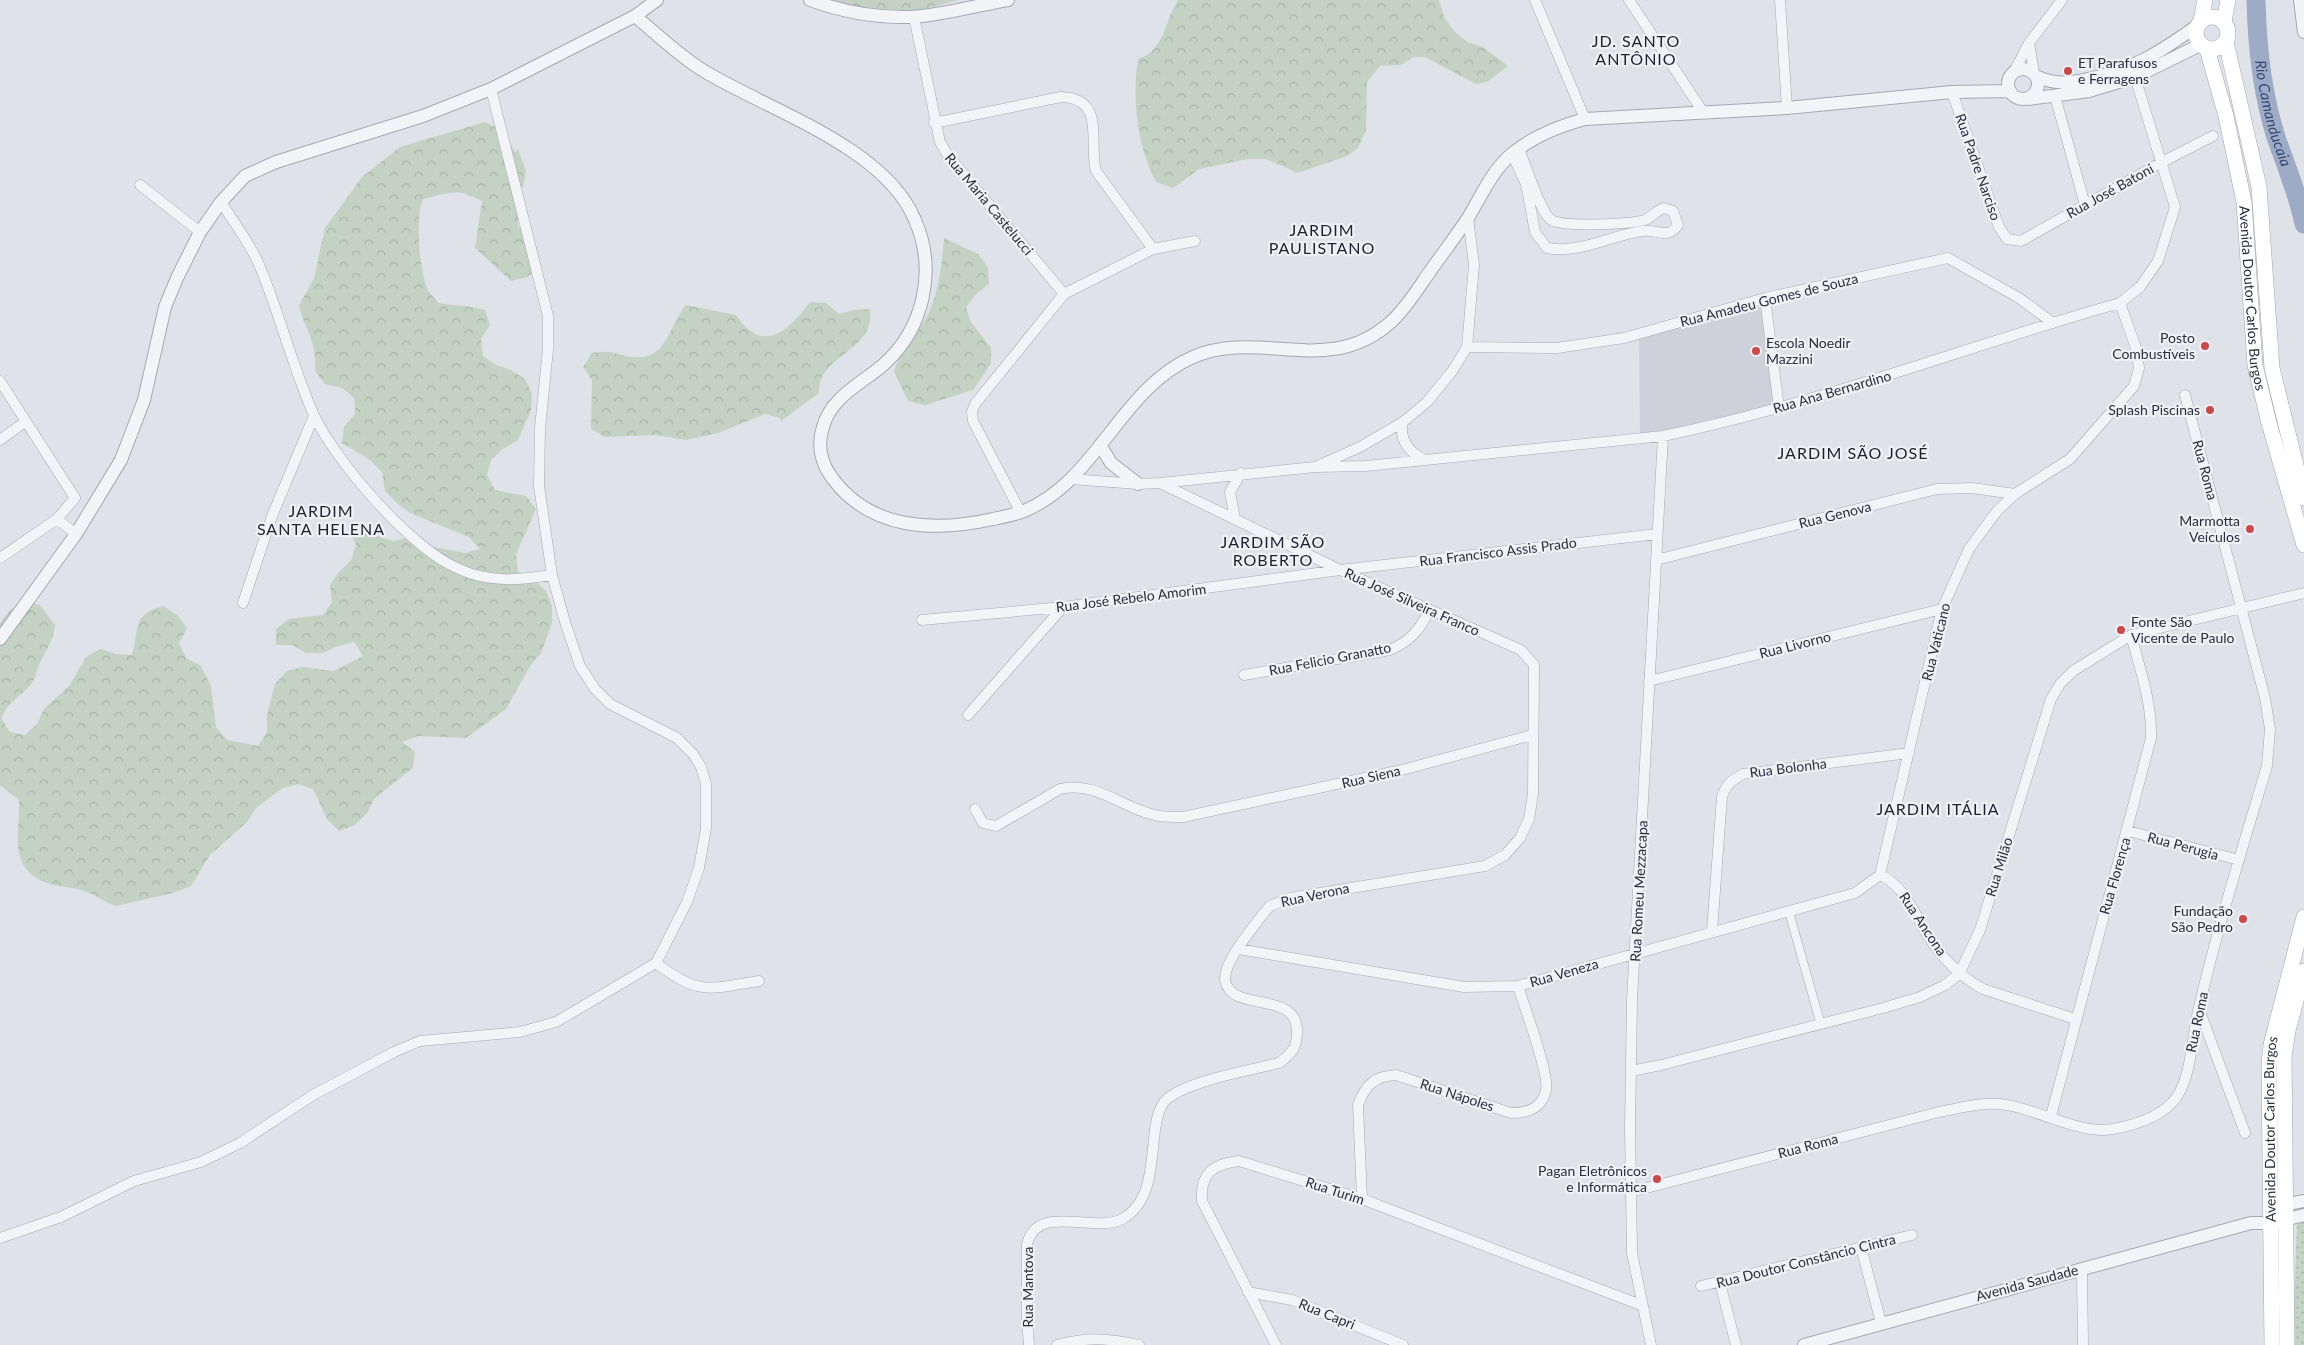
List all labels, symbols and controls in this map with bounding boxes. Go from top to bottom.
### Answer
district label: JD. SANTO ANTÔNIO [1592,31,1680,68]
place label: ET Parafusos e Ferragens [2078,54,2157,87]
water label: Rio Camanducaia [2252,59,2296,169]
marker: ET Parafusos e Ferragens [2062,65,2074,77]
street label: Rua Padre Narciso [1952,111,2005,223]
street label: Rua Maria Castelucci [942,149,1037,258]
street label: Rua José Batoni [2063,160,2156,222]
street label: Avenida Doutor Carlos Burgos [2236,205,2270,392]
district label: JARDIM PAULISTANO [1269,220,1375,257]
street label: Rua Amadeu Gomes de Souza [1678,269,1860,330]
place label: Posto Combustíveis [2112,329,2195,362]
place label: Escola Noedir Mazzini [1766,334,1850,367]
marker: Posto Combustíveis [2199,340,2211,352]
marker: Escola Noedir Mazzini [1750,345,1762,357]
street label: Rua Ana Bernardino [1771,366,1893,417]
place label: Splash Piscinas [2108,401,2200,418]
marker: Splash Piscinas [2204,404,2216,416]
street label: Rua Roma [2189,438,2222,502]
district label: JARDIM SÃO JOSÉ [1778,443,1929,462]
street label: Rua Genova [1797,497,1873,532]
district label: JARDIM SANTA HELENA [257,501,385,538]
place label: Marmotta Veículos [2179,512,2240,545]
marker: Marmotta Veículos [2244,523,2256,535]
district label: JARDIM SÃO ROBERTO [1221,532,1325,569]
street label: Rua Francisco Assis Prado [1418,533,1578,570]
street label: Rua José Silveira Franco [1342,564,1482,639]
street label: Rua José Rebelo Amorim [1055,580,1207,615]
street label: Rua Vaticano [1918,601,1953,683]
place label: Fonte São Vicente de Paulo [2131,613,2235,646]
marker: Fonte São Vicente de Paulo [2115,624,2127,636]
street label: Rua Livorno [1757,627,1832,662]
street label: Rua Felicio Granatto [1267,638,1392,679]
street label: Rua Bolonha [1748,754,1827,781]
street label: Rua Siena [1340,761,1402,792]
district label: JARDIM ITÁLIA [1876,799,2000,818]
street label: Rua Romeu Mezzacapa [1626,820,1651,962]
street label: Rua Perugia [2146,828,2221,863]
street label: Rua Milão [1981,835,2016,899]
street label: Rua Florença [2095,835,2134,916]
street label: Rua Verona [1279,879,1351,910]
street label: Rua Ancona [1896,889,1951,959]
place label: Fundação São Pedro [2171,902,2233,935]
marker: Fundação São Pedro [2237,913,2249,925]
street label: Rua Veneza [1528,955,1600,990]
street label: Rua Roma [2182,990,2211,1054]
street label: Avenida Doutor Carlos Burgos [2260,1034,2281,1222]
street label: Rua Nápoles [1418,1075,1496,1114]
street label: Rua Roma [1776,1129,1840,1162]
place label: Pagan Eletrônicos e Informática [1538,1162,1647,1195]
street label: Rua Turim [1304,1173,1367,1208]
marker: Pagan Eletrônicos e Informática [1651,1173,1663,1185]
street label: Rua Doutor Constâncio Cintra [1714,1230,1897,1291]
street label: Rua Mantova [1019,1246,1036,1328]
street label: Avenida Saudade [1974,1261,2080,1304]
street label: Rua Capri [1296,1295,1358,1333]

